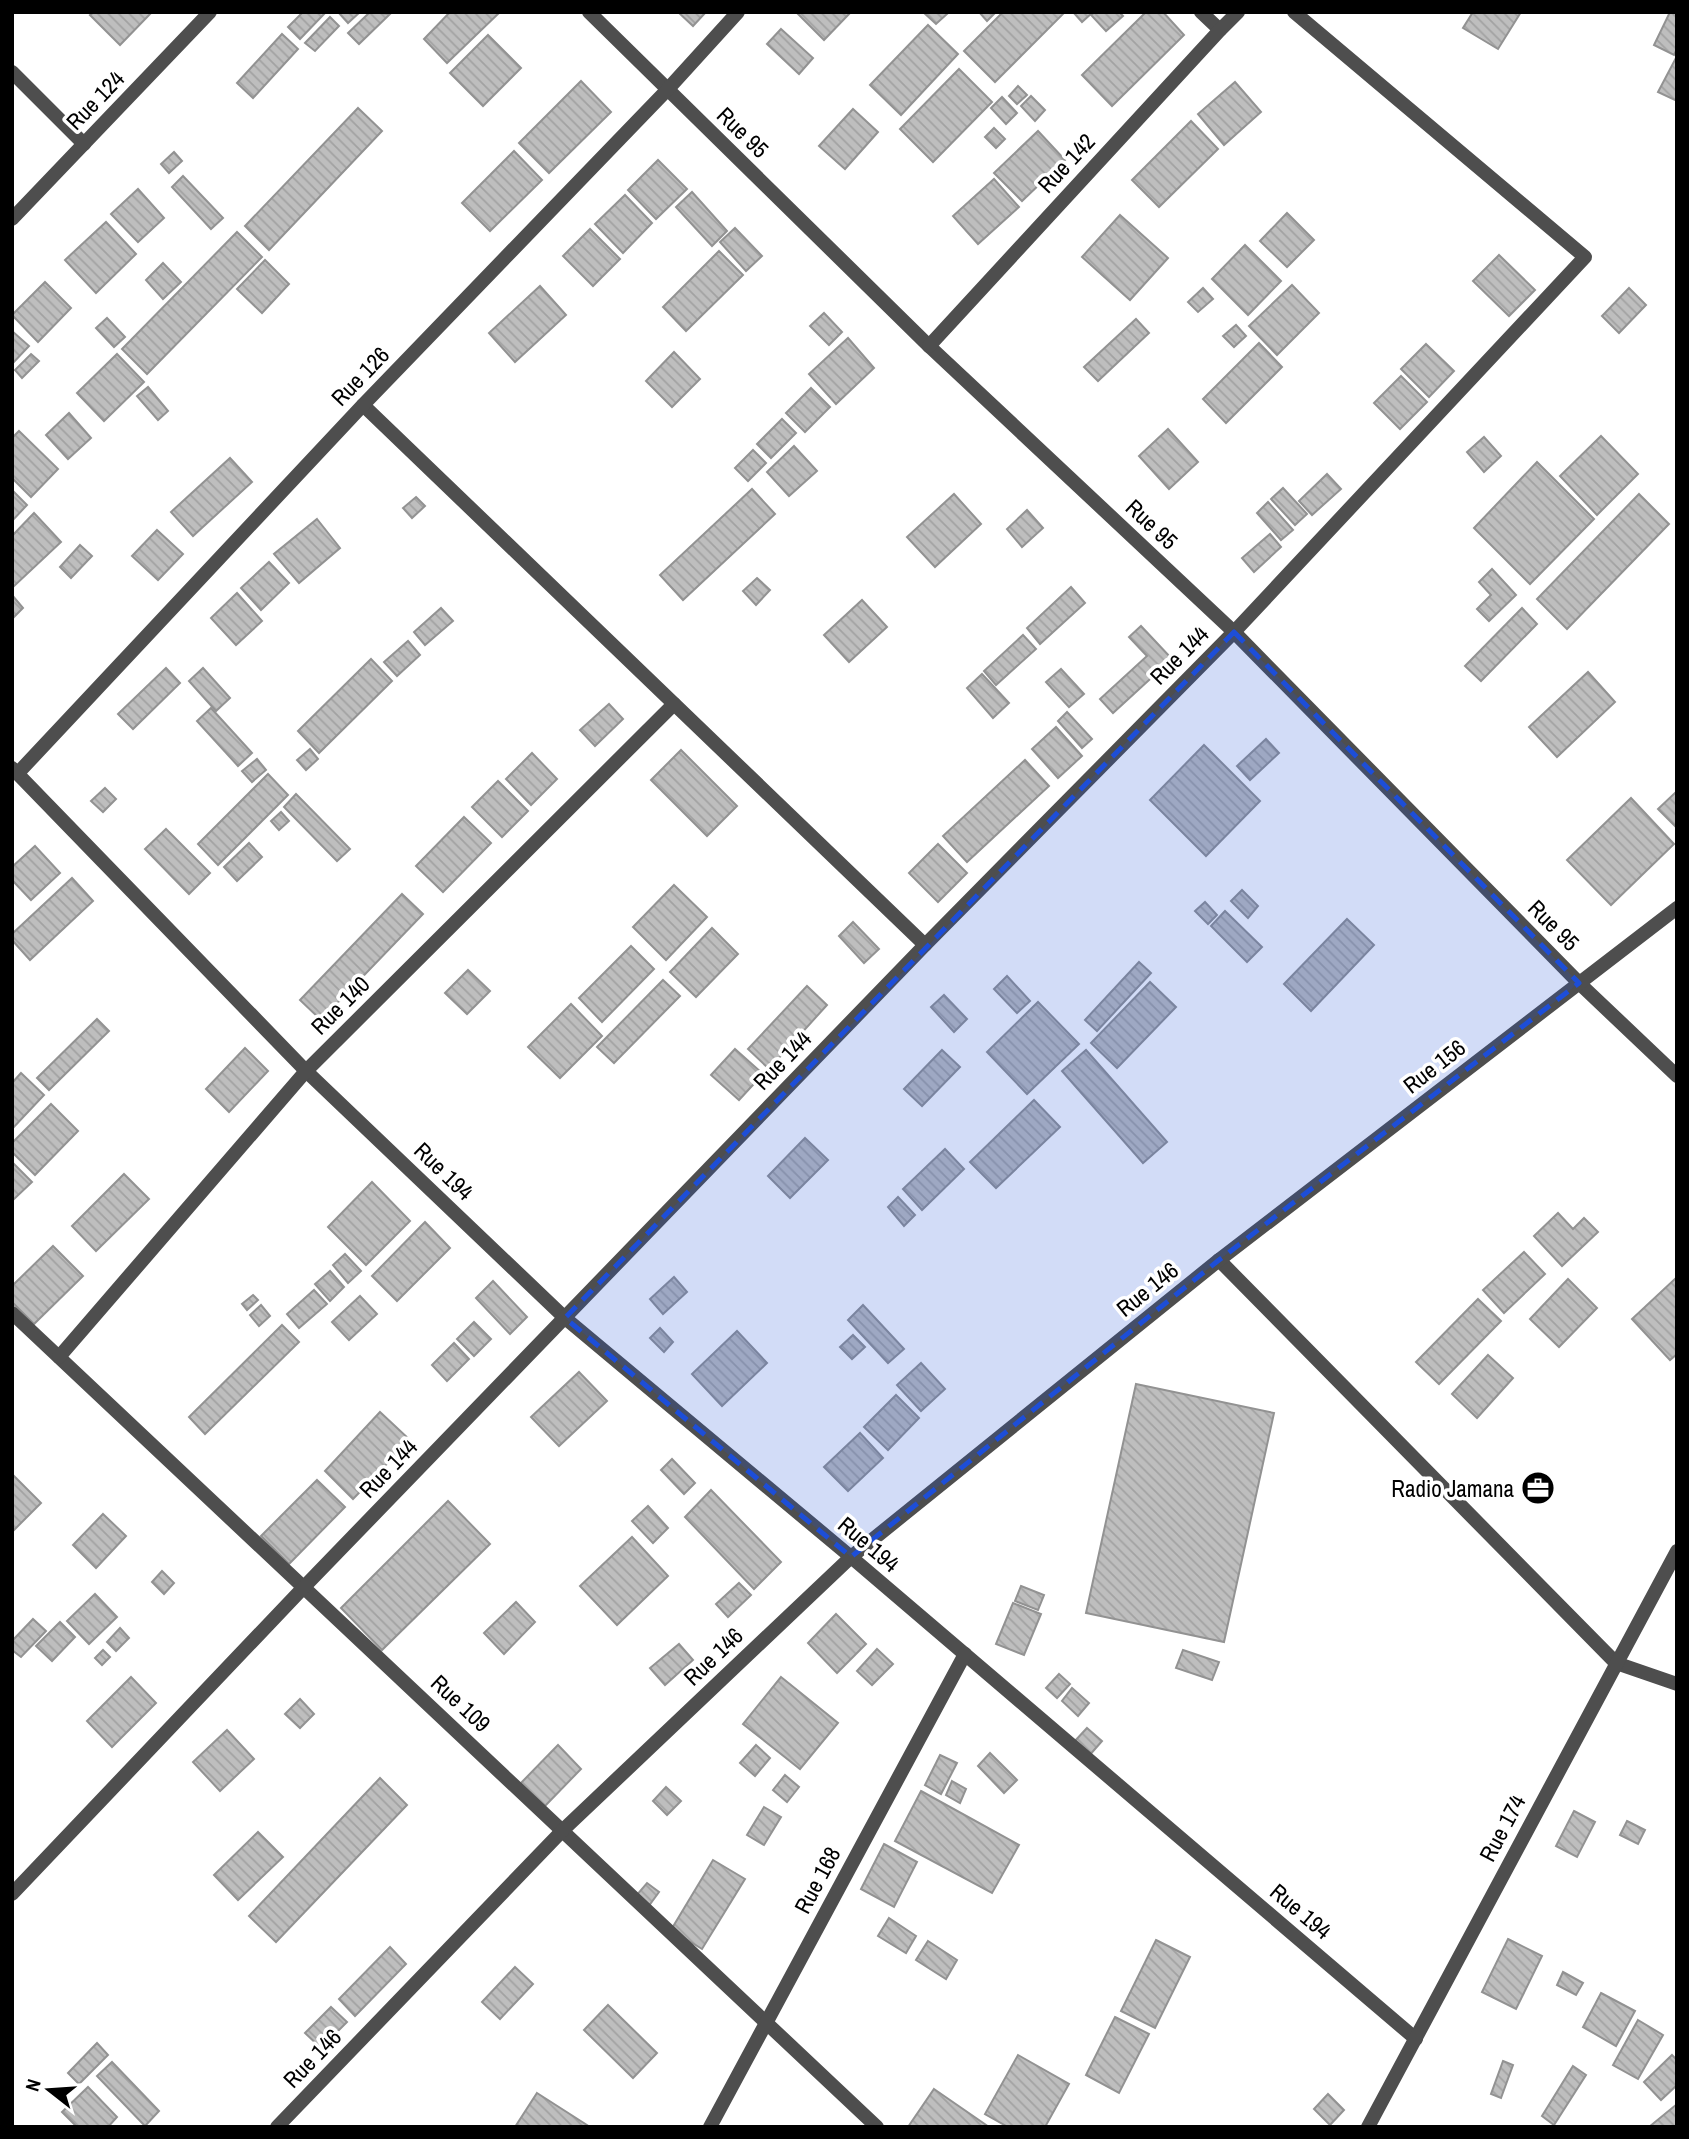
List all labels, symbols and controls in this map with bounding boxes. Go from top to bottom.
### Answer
street label: Rue 124 [59,63,131,136]
street label: Rue 95 [710,100,776,164]
street label: Rue 142 [1030,126,1102,200]
street label: Rue 126 [324,340,396,412]
street label: Rue 95 [1119,492,1185,556]
street label: Rue 144 [1143,618,1216,691]
street label: Rue 95 [1522,893,1586,957]
street label: Rue 140 [304,969,376,1041]
street label: Rue 144 [746,1023,818,1096]
street label: Rue 156 [1396,1032,1472,1100]
street label: Rue 194 [408,1135,481,1207]
street label: Rue 146 [1110,1255,1184,1323]
street label: Rue 144 [352,1431,424,1504]
office icon: Radio Jamana [1519,1469,1557,1507]
place label: Radio Jamana [1391,1473,1514,1504]
street label: Rue 194 [832,1509,907,1579]
street label: Rue 146 [677,1620,749,1692]
street label: Rue 109 [424,1667,498,1739]
street label: Rue 174 [1472,1789,1533,1867]
street label: Rue 168 [787,1841,847,1919]
street label: Rue 194 [1264,1876,1339,1946]
street label: Rue 146 [276,2022,348,2094]
north arrow [14,2055,84,2125]
text: N [19,2076,47,2094]

